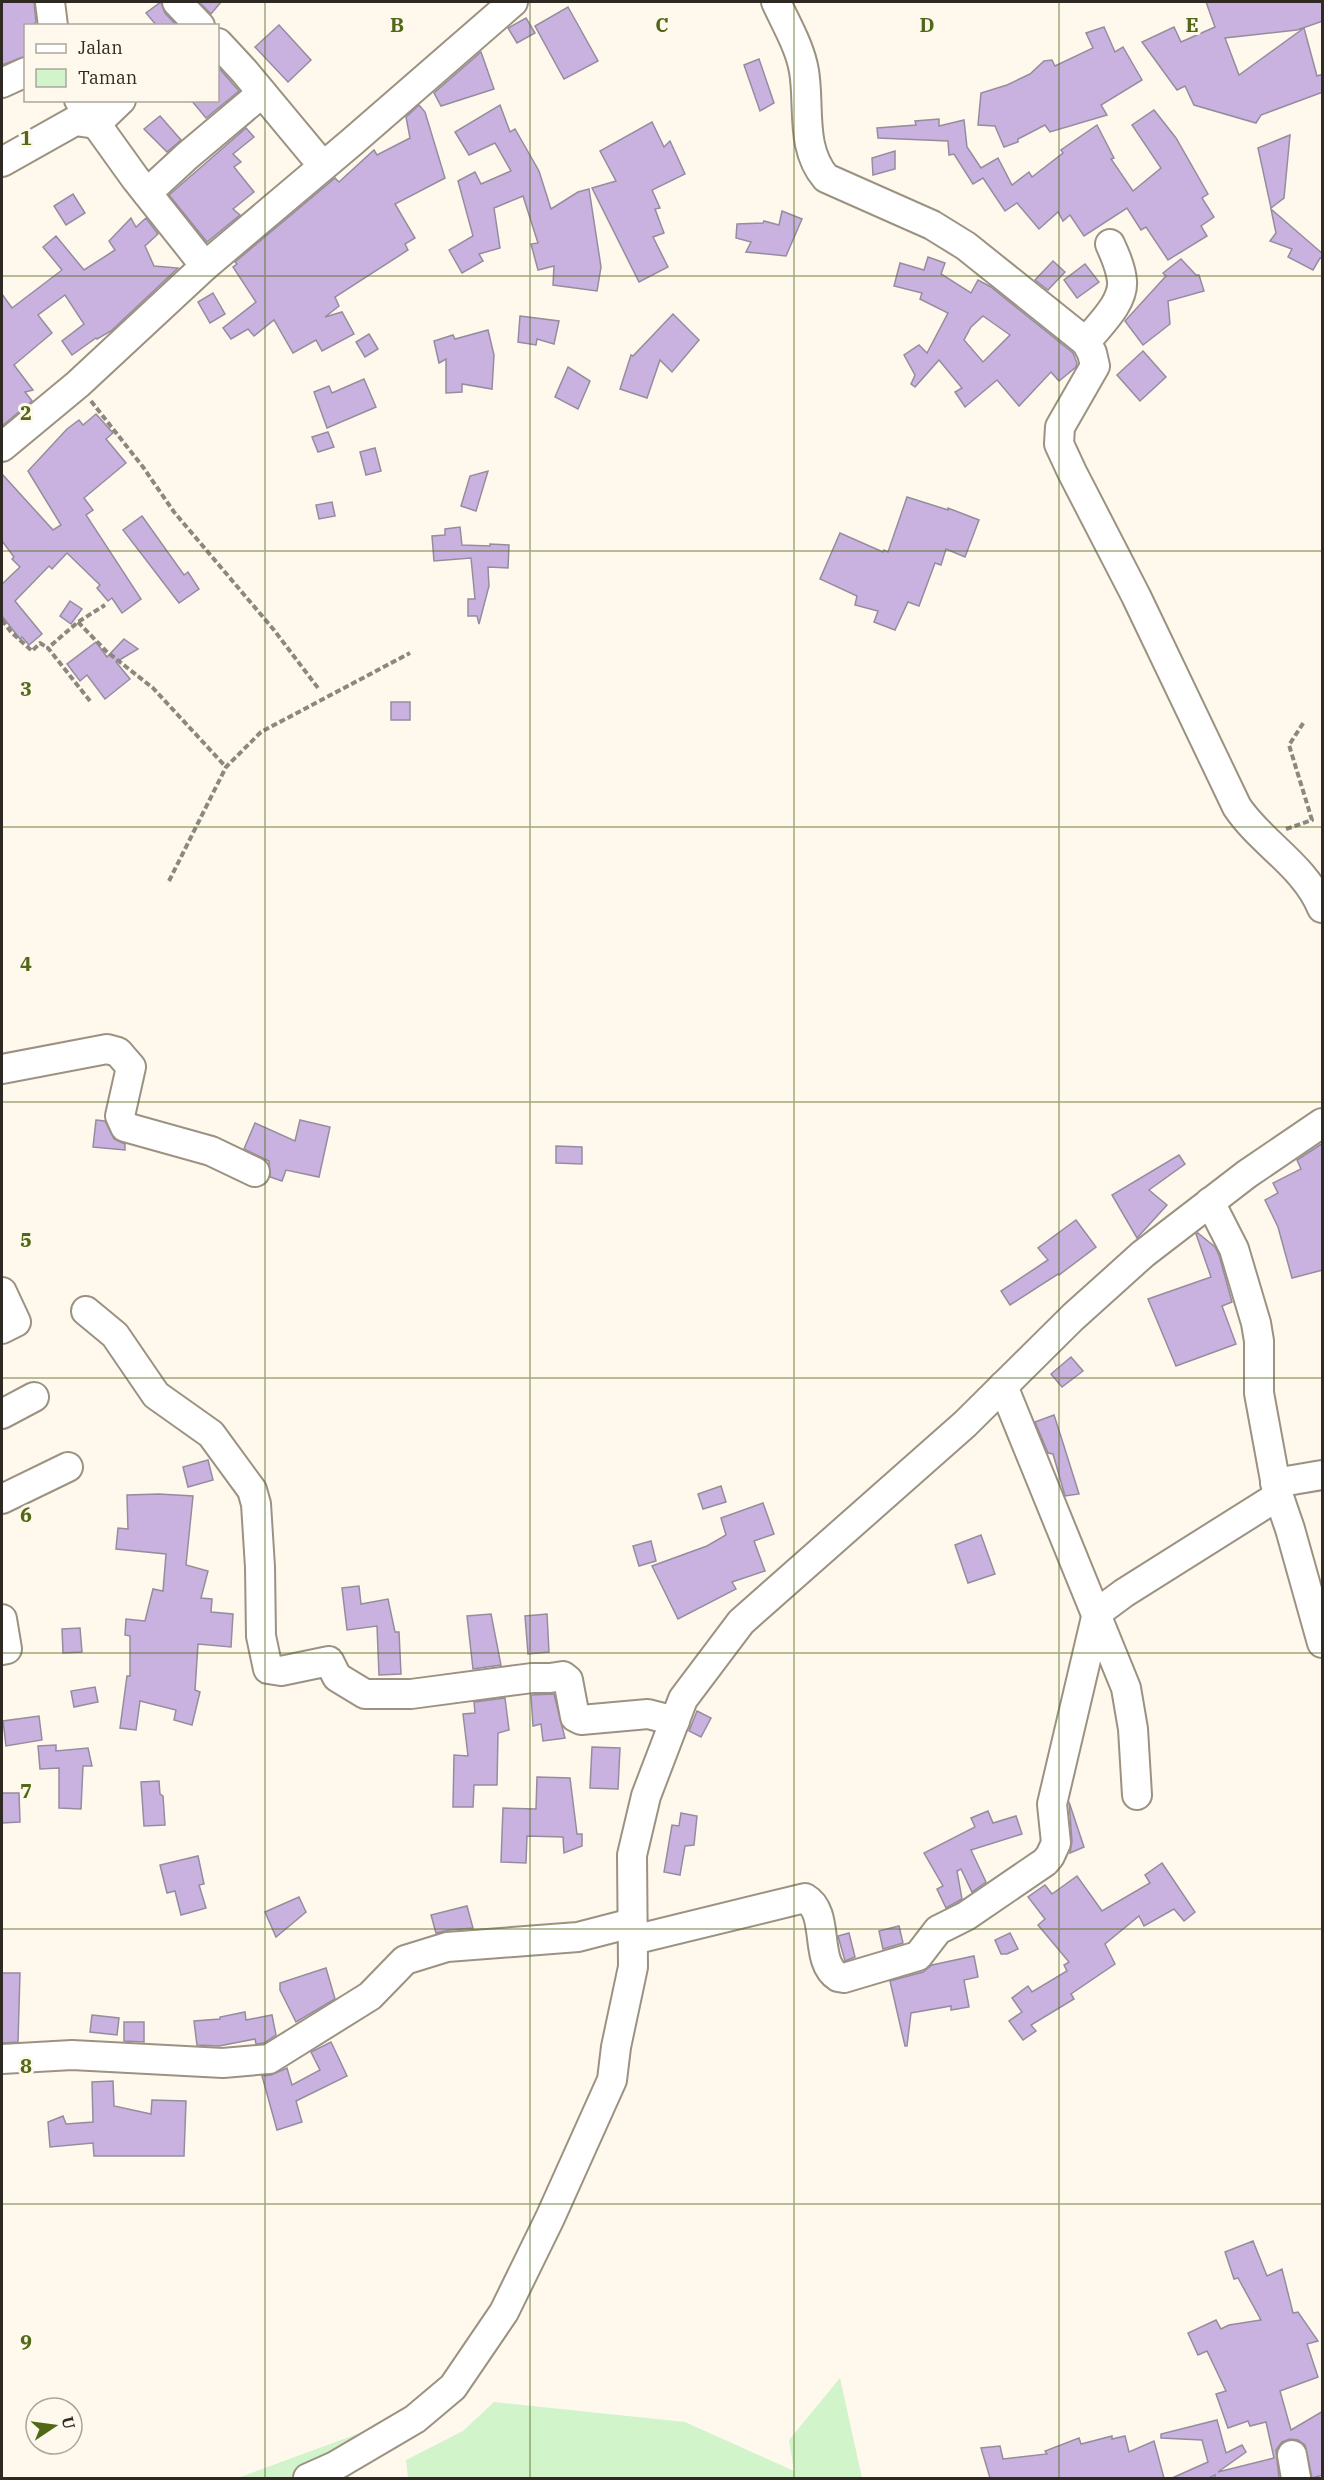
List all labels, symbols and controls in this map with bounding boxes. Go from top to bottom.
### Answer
text: B [390,11,404,38]
text: C [655,11,669,38]
text: D [919,11,935,38]
text: E [1185,11,1199,38]
legend [24,24,219,102]
text: Jalan [78,36,123,59]
text: Taman [78,66,137,89]
text: 1 [20,124,32,151]
text: 2 [20,399,32,426]
text: 3 [20,675,32,702]
text: 4 [20,950,32,977]
text: 5 [20,1226,32,1253]
text: 6 [20,1501,32,1528]
text: 7 [20,1777,32,1804]
text: 8 [20,2052,32,2079]
text: 9 [20,2328,32,2355]
north arrow [24,2396,84,2456]
text: U [57,2414,80,2431]

